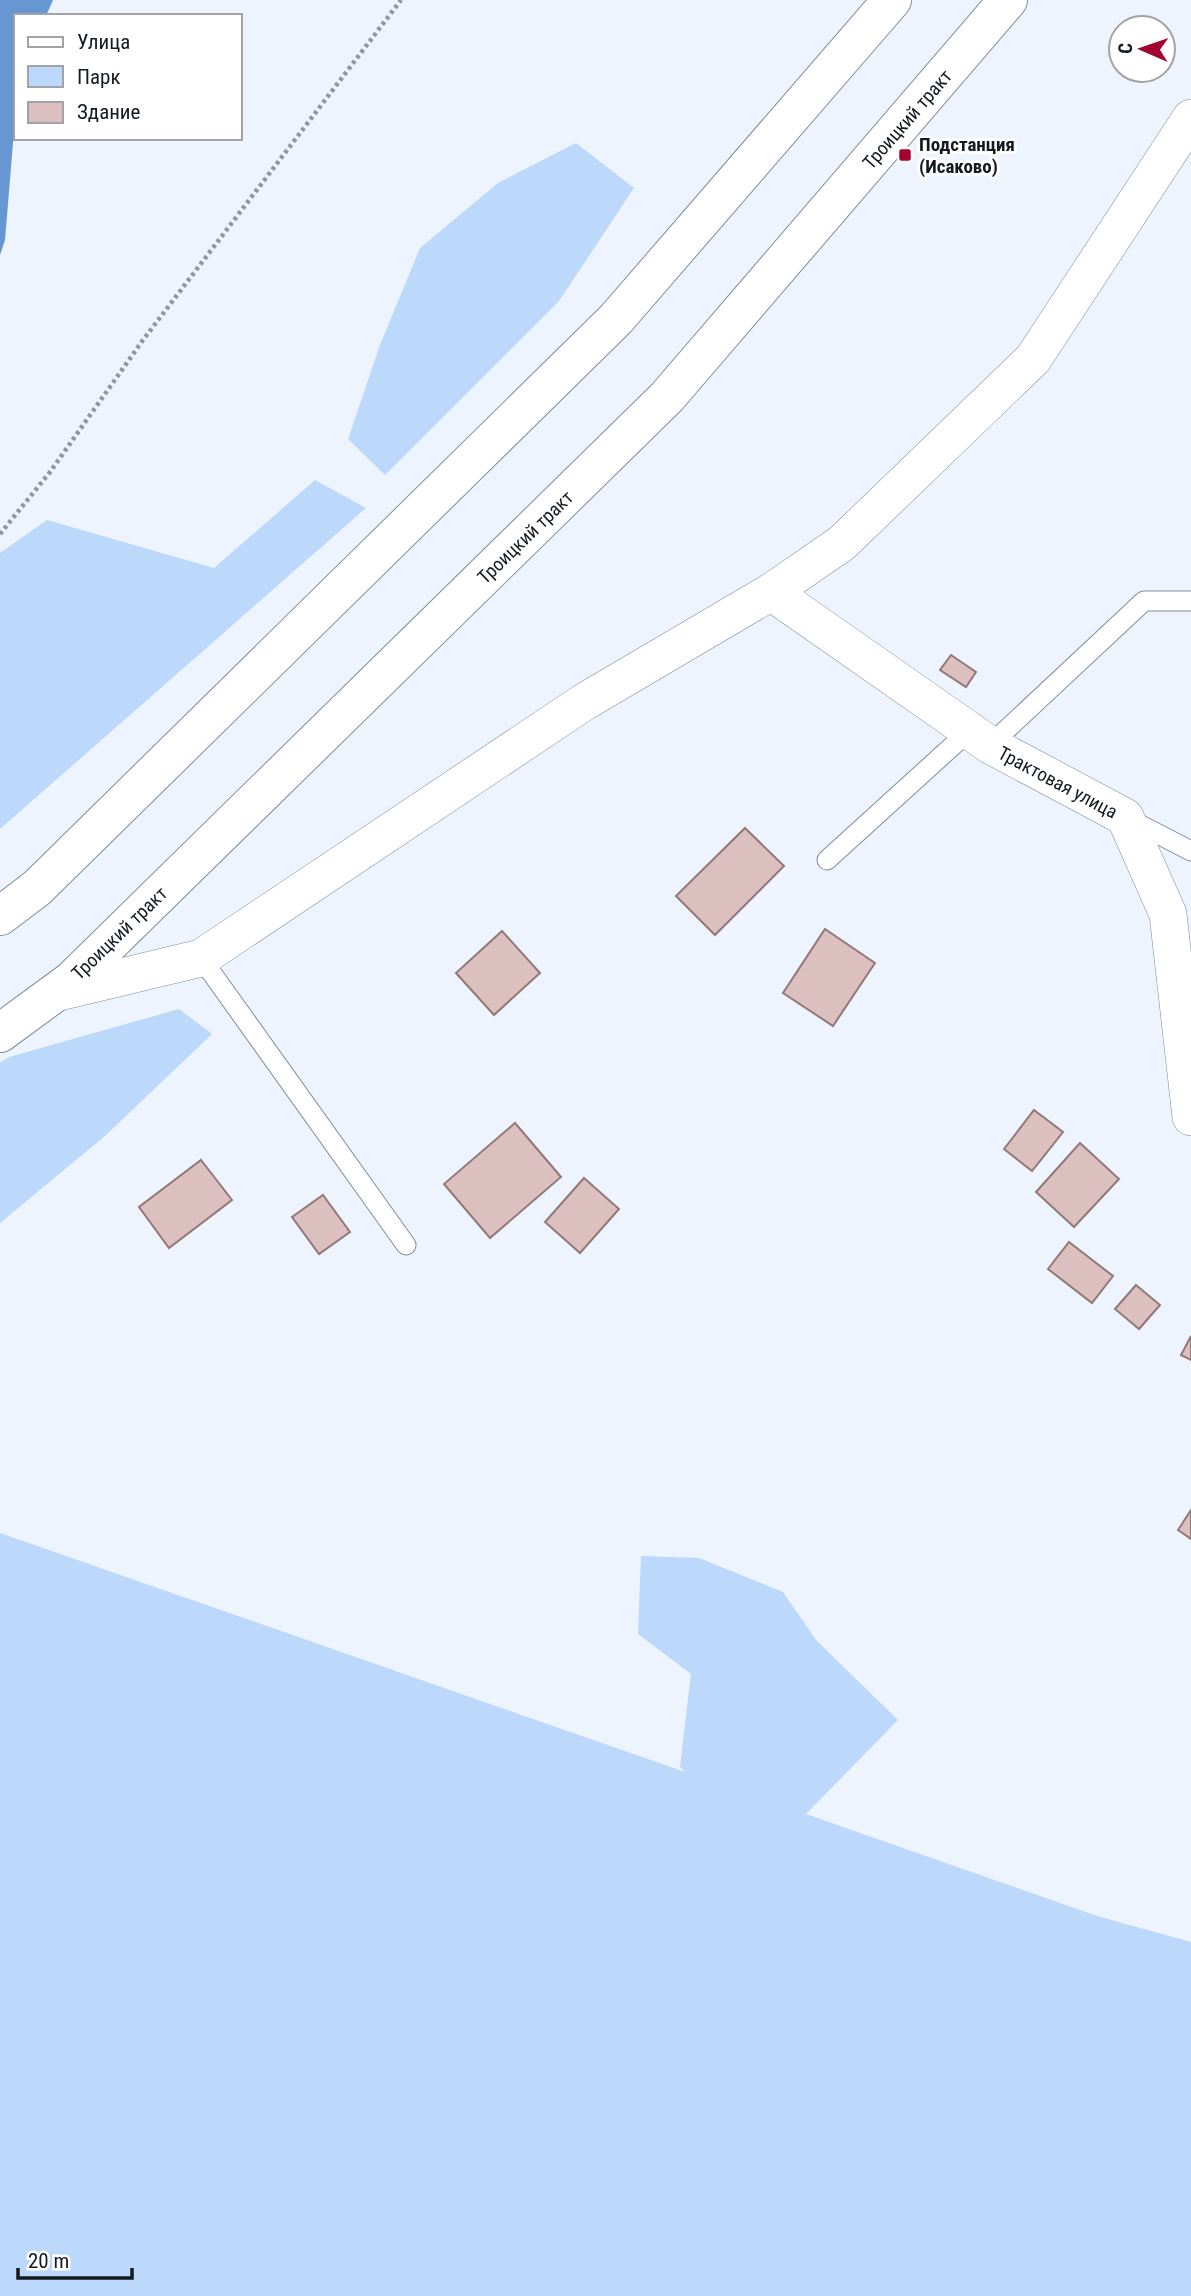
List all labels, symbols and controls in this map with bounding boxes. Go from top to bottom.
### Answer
legend [14,14,242,140]
north arrow [1107,14,1177,84]
text: Улица [77,30,130,54]
text: С [1114,42,1137,54]
text: Парк [77,65,121,89]
street label: Троицкий тракт [858,65,957,174]
text: Здание [77,100,141,124]
place label: Подстанция (Исаково) [919,133,1015,178]
marker: Подстанция (Исаково) [897,147,913,163]
street label: Троицкий тракт [473,486,578,589]
street label: Трактовая улица [994,741,1121,824]
street label: Троицкий тракт [67,882,172,985]
scale bar [18,2236,131,2280]
text: 20 m [28,2249,69,2273]

